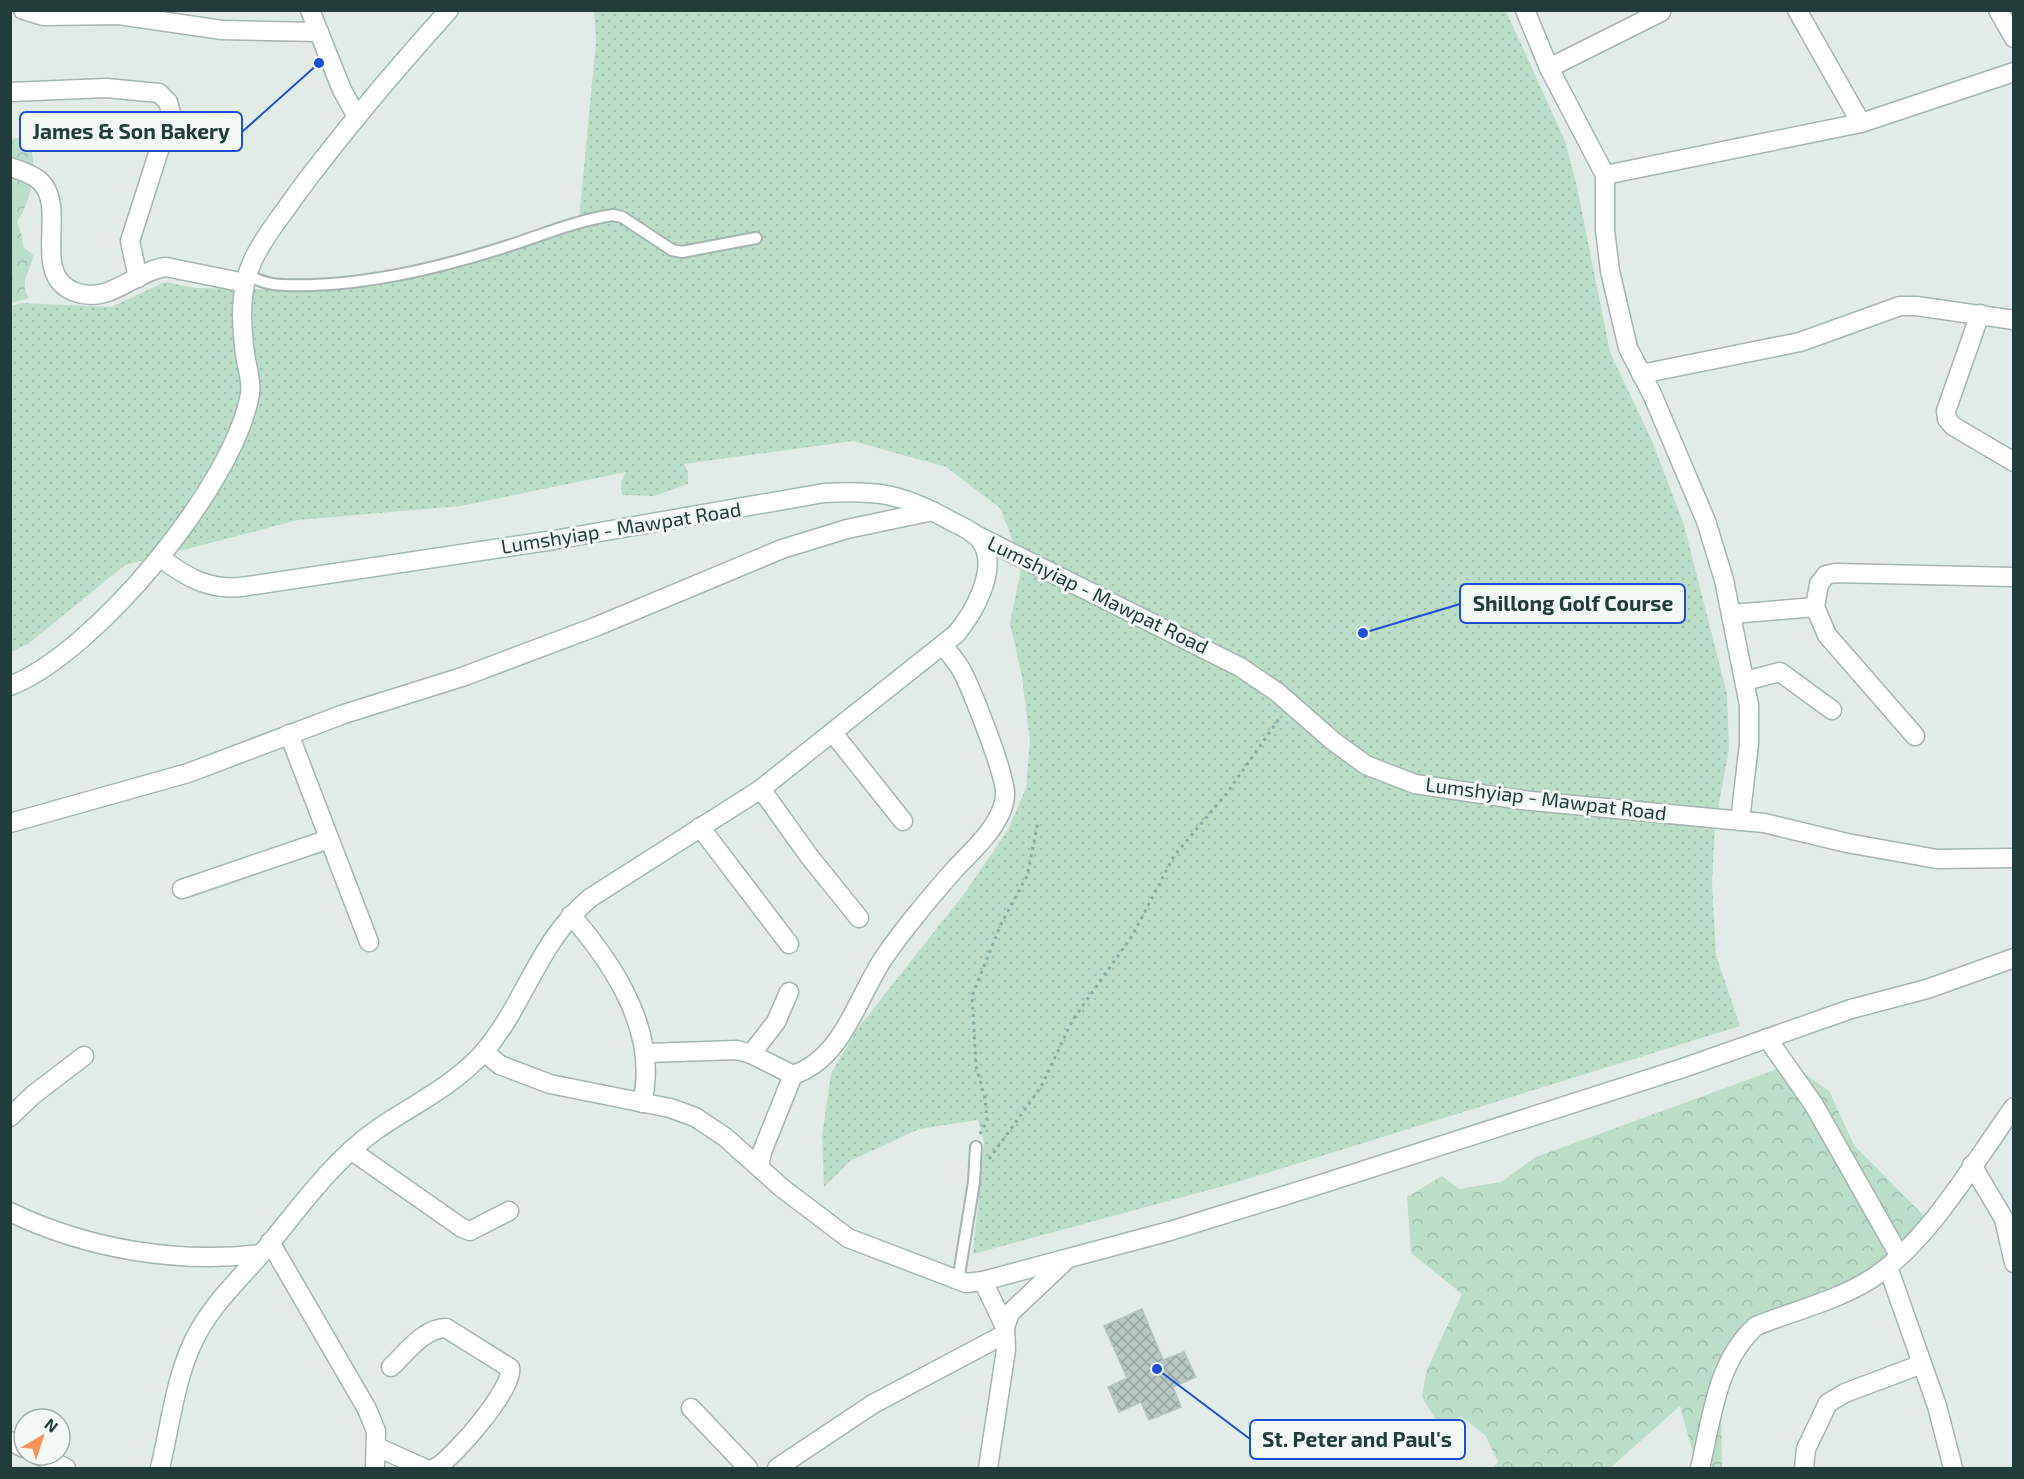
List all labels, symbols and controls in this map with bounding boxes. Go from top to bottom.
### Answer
callout: James & Son Bakery [20,112,242,151]
text: James & Son Bakery [32,118,230,144]
street label: Lumshyiap - Mawpat Road [499,496,743,558]
street label: Lumshyiap - Mawpat Road [984,530,1213,658]
callout: Shillong Golf Course [1460,584,1685,623]
text: Shillong Golf Course [1473,590,1674,615]
street label: Lumshyiap - Mawpat Road [1424,771,1668,825]
north arrow [12,1407,72,1467]
text: N [41,1414,62,1436]
callout: St. Peter and Paul's [1250,1420,1465,1459]
text: St. Peter and Paul's [1262,1426,1452,1451]

